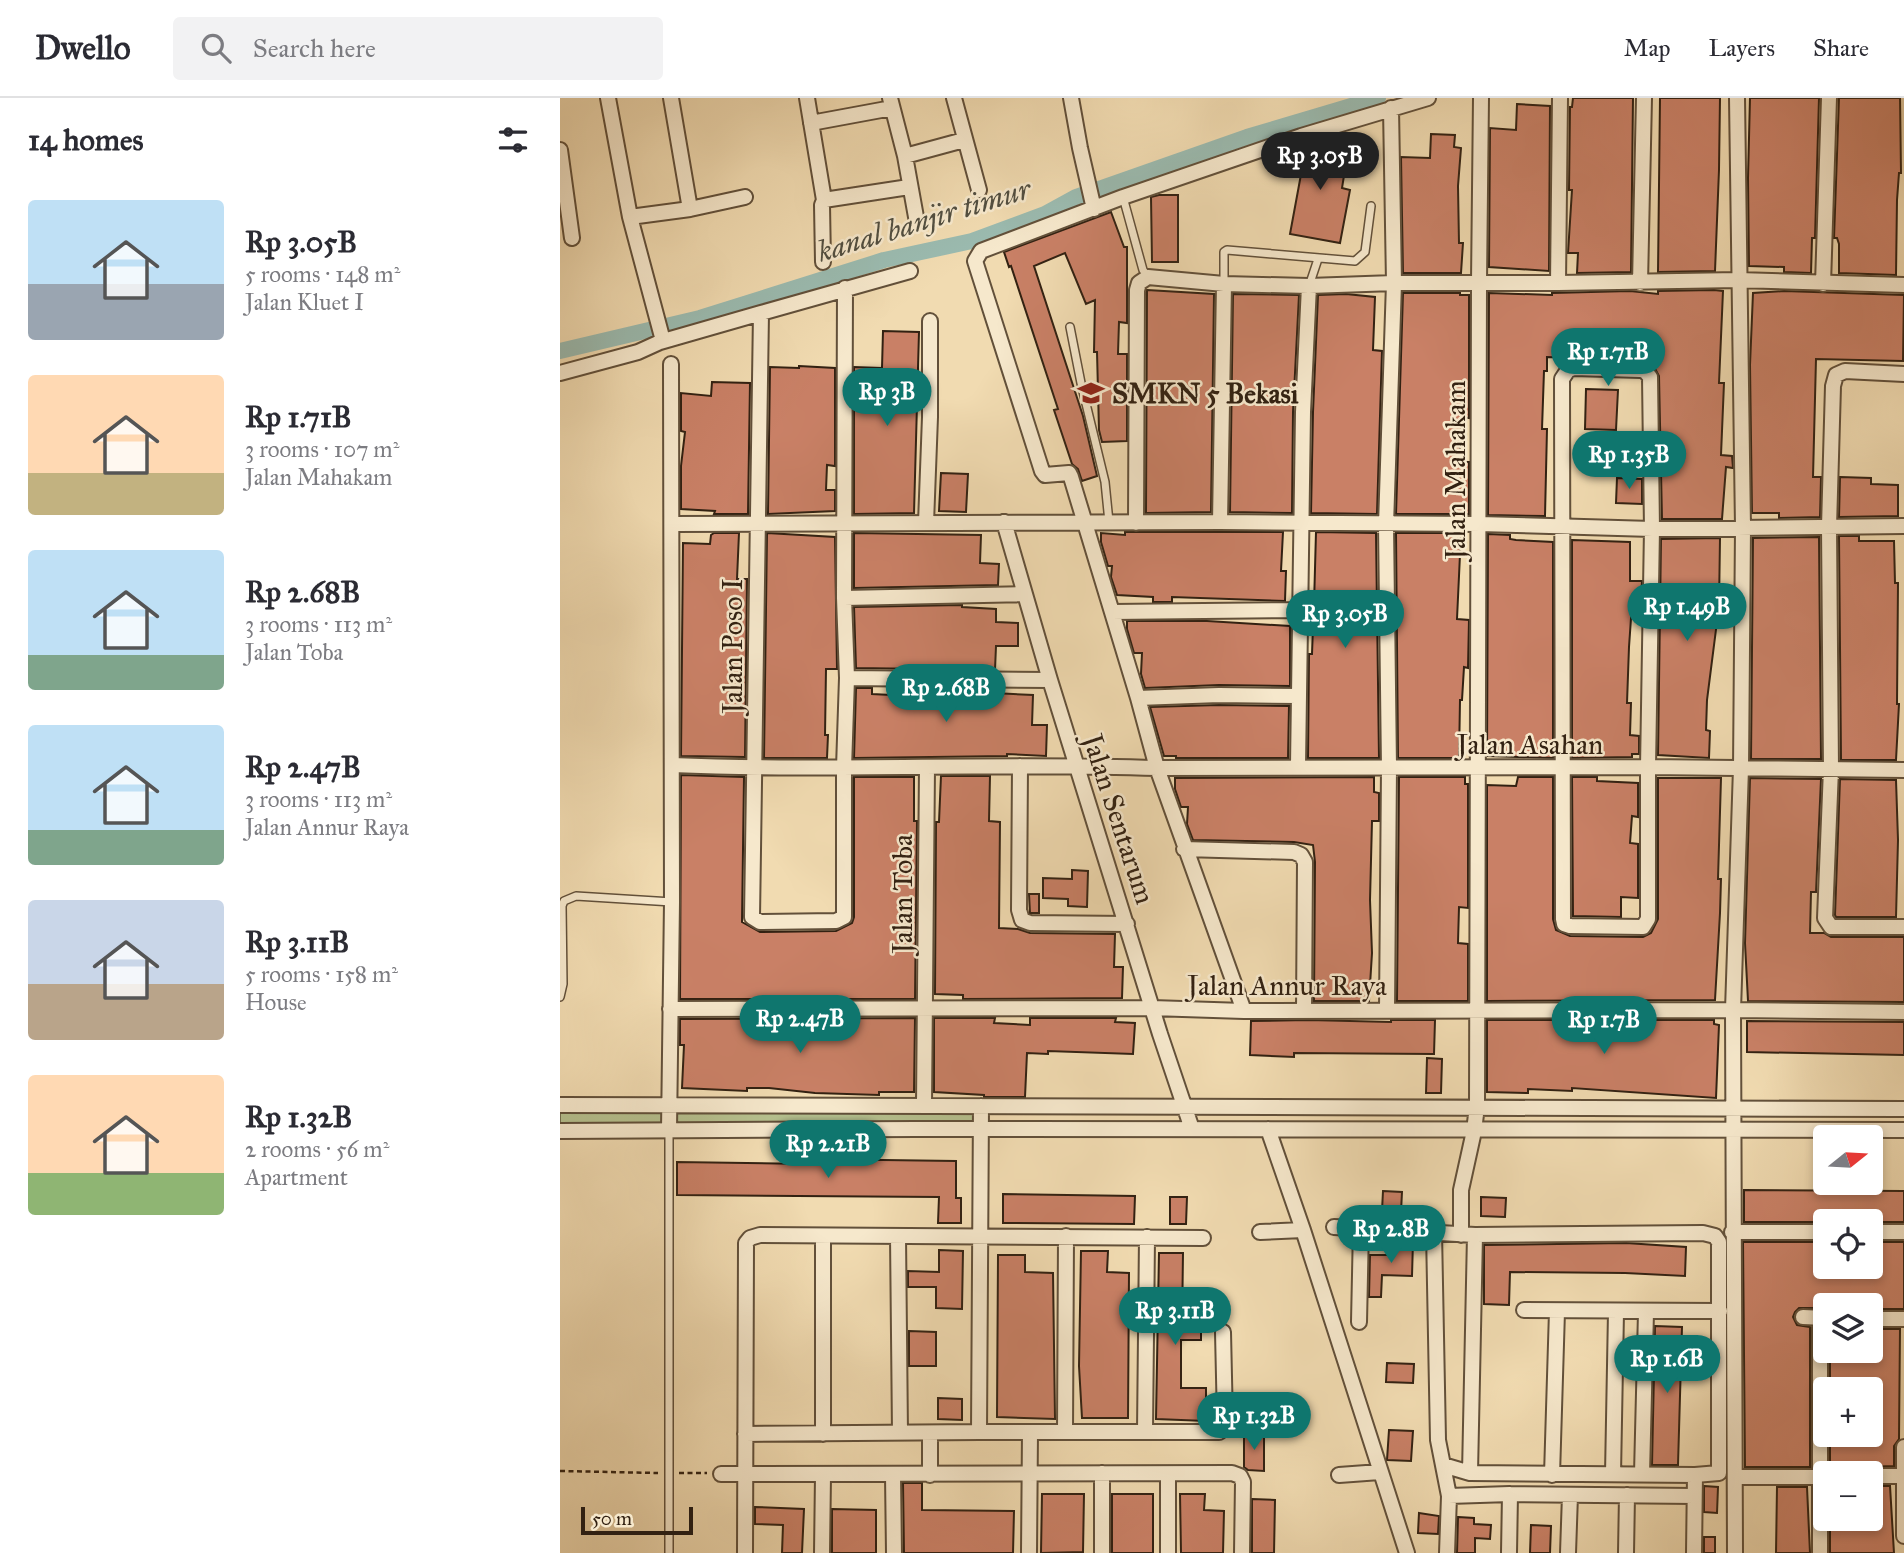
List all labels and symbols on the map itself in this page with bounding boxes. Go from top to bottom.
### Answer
pin: Rp 3.05B [1248,132,1392,192]
water label: kanal banjir timur [812,170,1036,270]
pin: Rp 1.71B [1536,328,1680,388]
pin: Rp 3B [838,368,936,428]
place label: SMKN 5 Bekasi [1112,376,1299,411]
school or university icon: SMKN 5 Bekasi [1076,378,1106,408]
street label: Jalan Mahakam [1438,380,1473,563]
pin: Rp 1.35B [1557,432,1701,491]
street label: Jalan Poso I [715,578,750,717]
pin: Rp 1.49B [1615,584,1759,643]
pin: Rp 3.05B [1273,590,1417,650]
pin: Rp 2.68B [874,664,1018,724]
street label: Jalan Sentarum [1074,727,1163,908]
street label: Jalan Asahan [1454,727,1603,762]
street label: Jalan Toba [885,834,920,957]
street label: Jalan Annur Raya [1184,968,1387,1003]
pin: Rp 2.47B [728,996,872,1055]
pin: Rp 1.7B [1539,996,1669,1056]
pin: Rp 2.21B [756,1121,900,1180]
north arrow [1813,1125,1883,1195]
pin: Rp 2.8B [1326,1206,1456,1265]
pin: Rp 3.11B [1103,1288,1247,1347]
pin: Rp 1.6B [1602,1336,1732,1395]
pin: Rp 1.32B [1182,1392,1326,1452]
scale bar [581,1504,693,1536]

